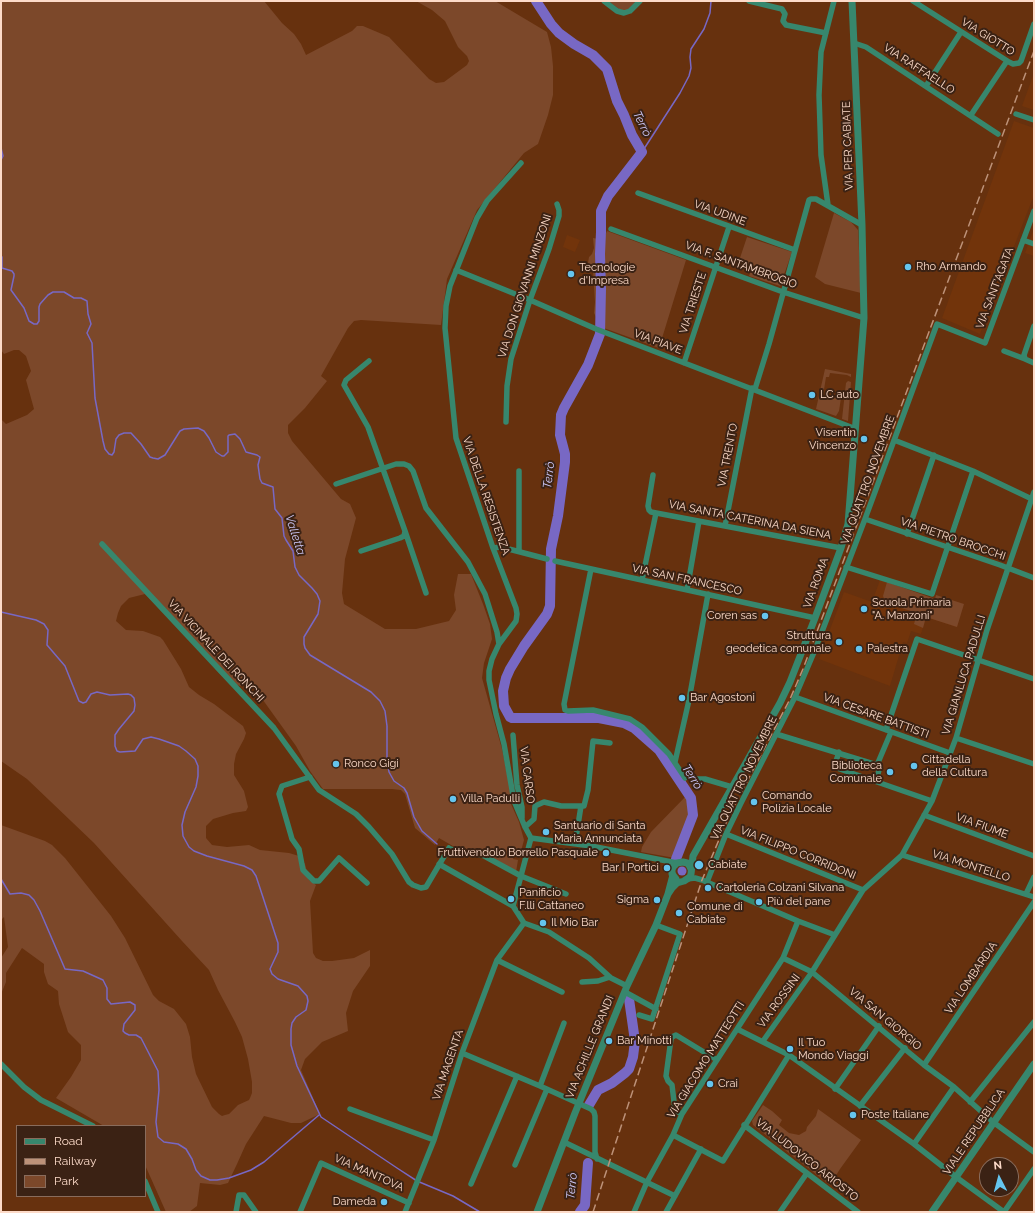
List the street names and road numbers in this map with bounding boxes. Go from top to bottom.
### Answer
street label: VIA GIOTTO [959,15,1017,59]
street label: VIA RAFFAELLO [881,41,957,97]
street label: VIA PER CABIATE [840,101,856,191]
street label: VIA UDINE [692,197,748,229]
street label: VIA DON GIOVANNI MINZONI [496,212,554,360]
street label: VIA F. SANTAMBROGIO [683,239,799,291]
street label: VIA SANT'AGATA [973,245,1017,331]
street label: VIA TRIESTE [677,271,709,335]
street label: VIA PIAVE [632,327,684,357]
street label: VIA QUATTRO NOVEMBRE [838,414,898,546]
street label: VIA TRENTO [715,422,741,488]
street label: VIA DELLA RESISTENZA [460,435,512,557]
street label: VIA SANTA CATERINA DA SIENA [668,498,832,542]
street label: VIA PIETRO BROCCHI [899,515,1007,563]
street label: VIA ROMA [801,556,831,610]
street label: VIA SAN FRANCESCO [631,562,743,598]
street label: VIA VICINALE DEI RONCHI [165,597,267,705]
street label: VIA GIANLUCA PADULLI [939,614,989,736]
street label: VIA CESARE BATTISTI [821,691,931,741]
street label: VIA QUATTRO NOVEMBRE [708,714,780,842]
street label: VIA CARSO [517,746,537,804]
street label: VIA FIUME [954,811,1010,841]
street label: VIA FILIPPO CORRIDONI [738,824,858,882]
street label: VIA MONTELLO [930,847,1012,885]
street label: VIA LOMBARDIA [942,939,1000,1017]
street label: VIA ROSSINI [755,972,803,1030]
street label: VIA SAN GIORGIO [846,985,924,1053]
street label: VIA ACHILLE GRANDI [563,994,617,1100]
street label: VIA GIACOMO MATTEOTTI [665,999,747,1121]
street label: VIA MAGENTA [430,1028,466,1102]
street label: VIALE REPUBBLICA [940,1086,1008,1178]
street label: VIA LUDOVICO ARIOSTO [753,1116,861,1204]
street label: VIA MANTOVA [332,1152,406,1194]

